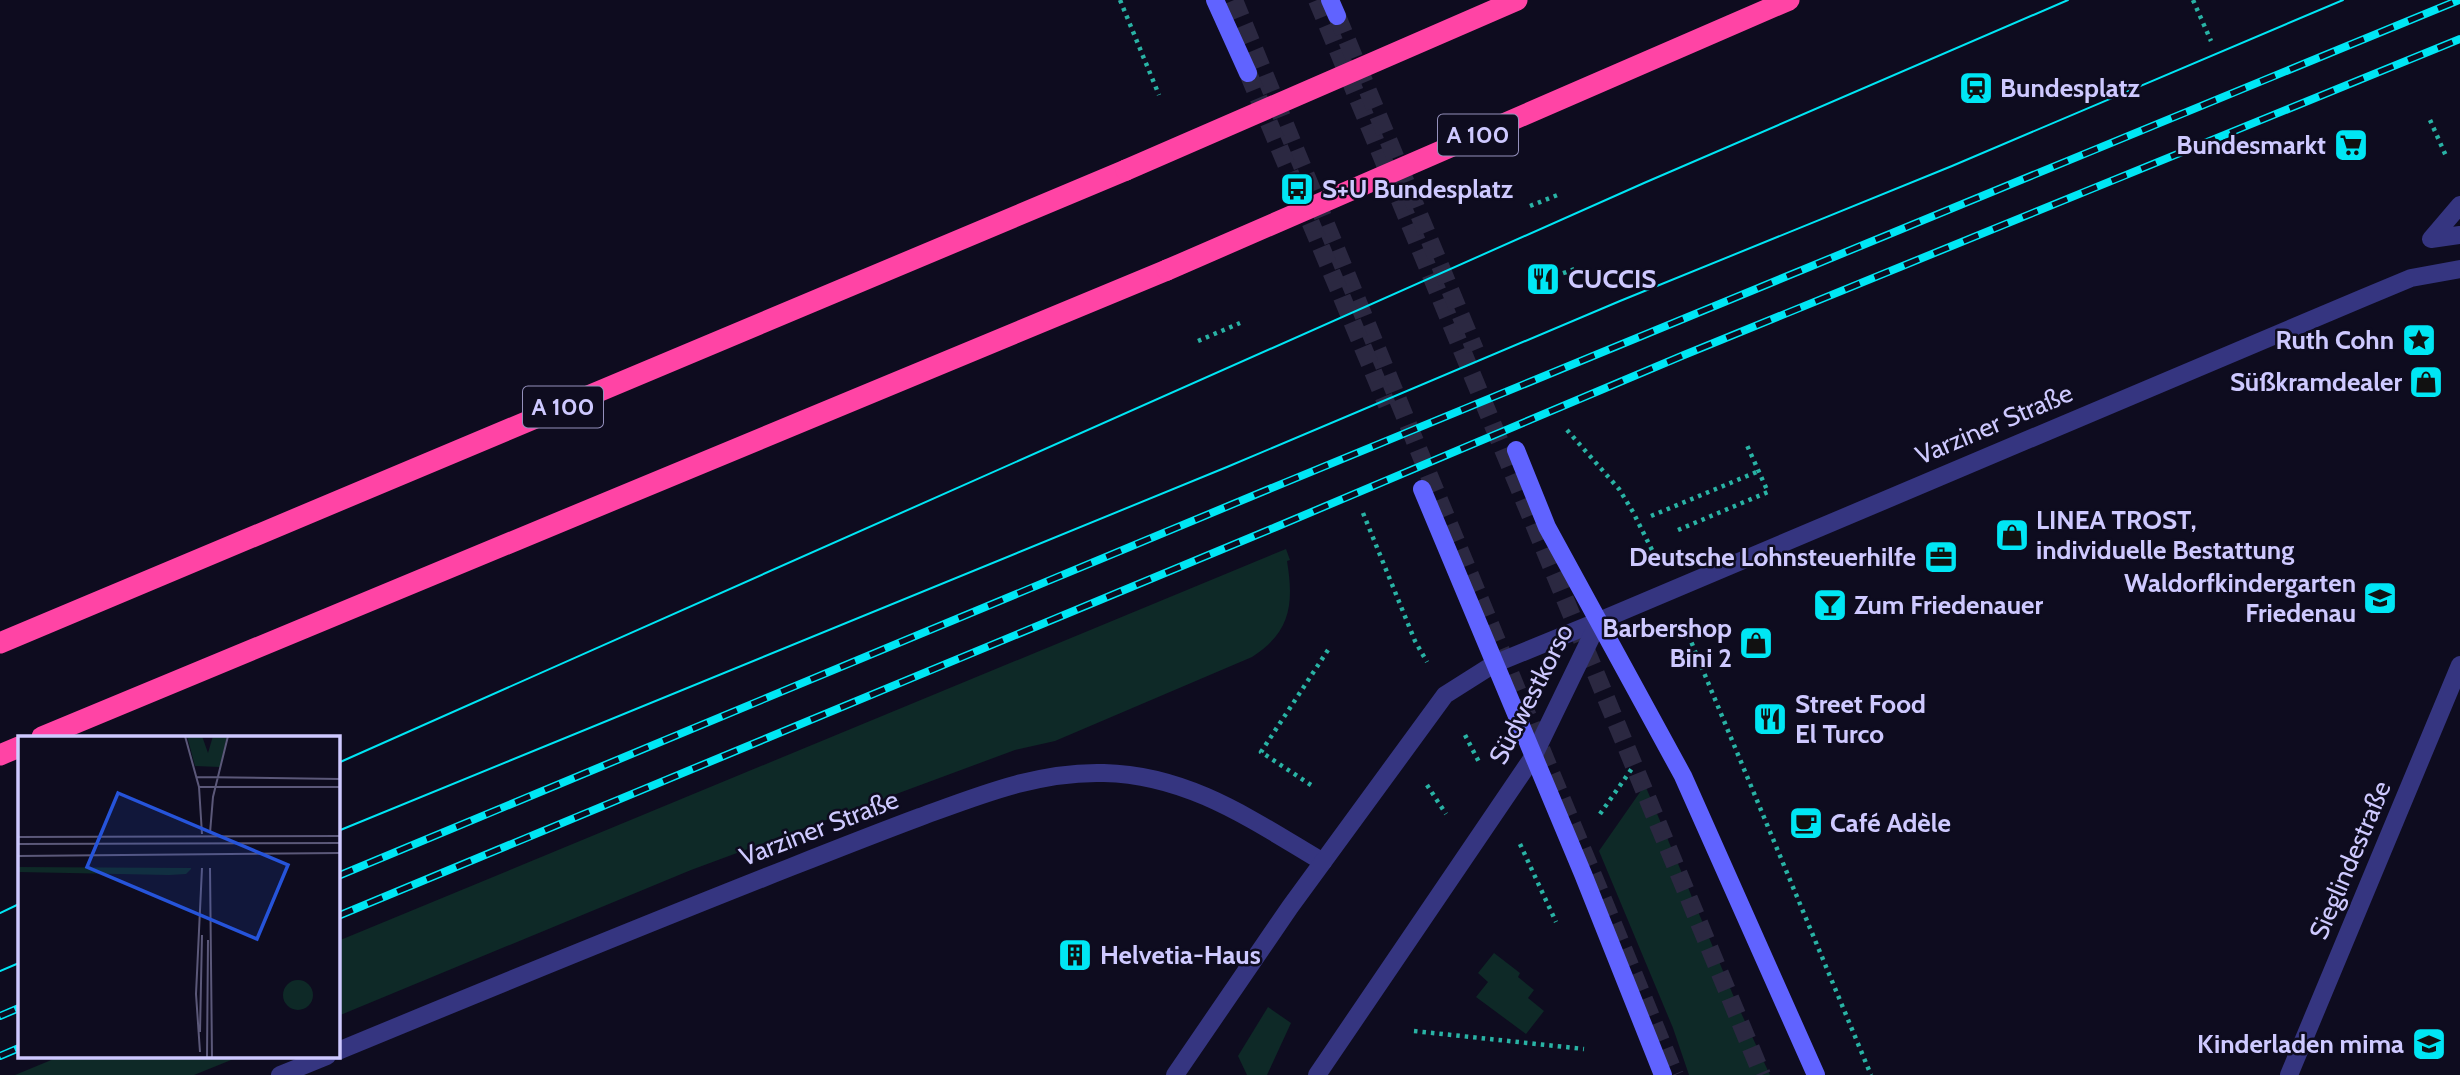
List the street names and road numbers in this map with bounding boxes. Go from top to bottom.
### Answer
road number: A 100 [1438,114,1518,155]
street label: Varziner Straße [1911,377,2077,471]
road number: A 100 [523,386,603,428]
street label: Südwestkorso [1482,618,1580,770]
street label: Sieglindestraße [2302,776,2398,944]
street label: Varziner Straße [735,783,903,873]

